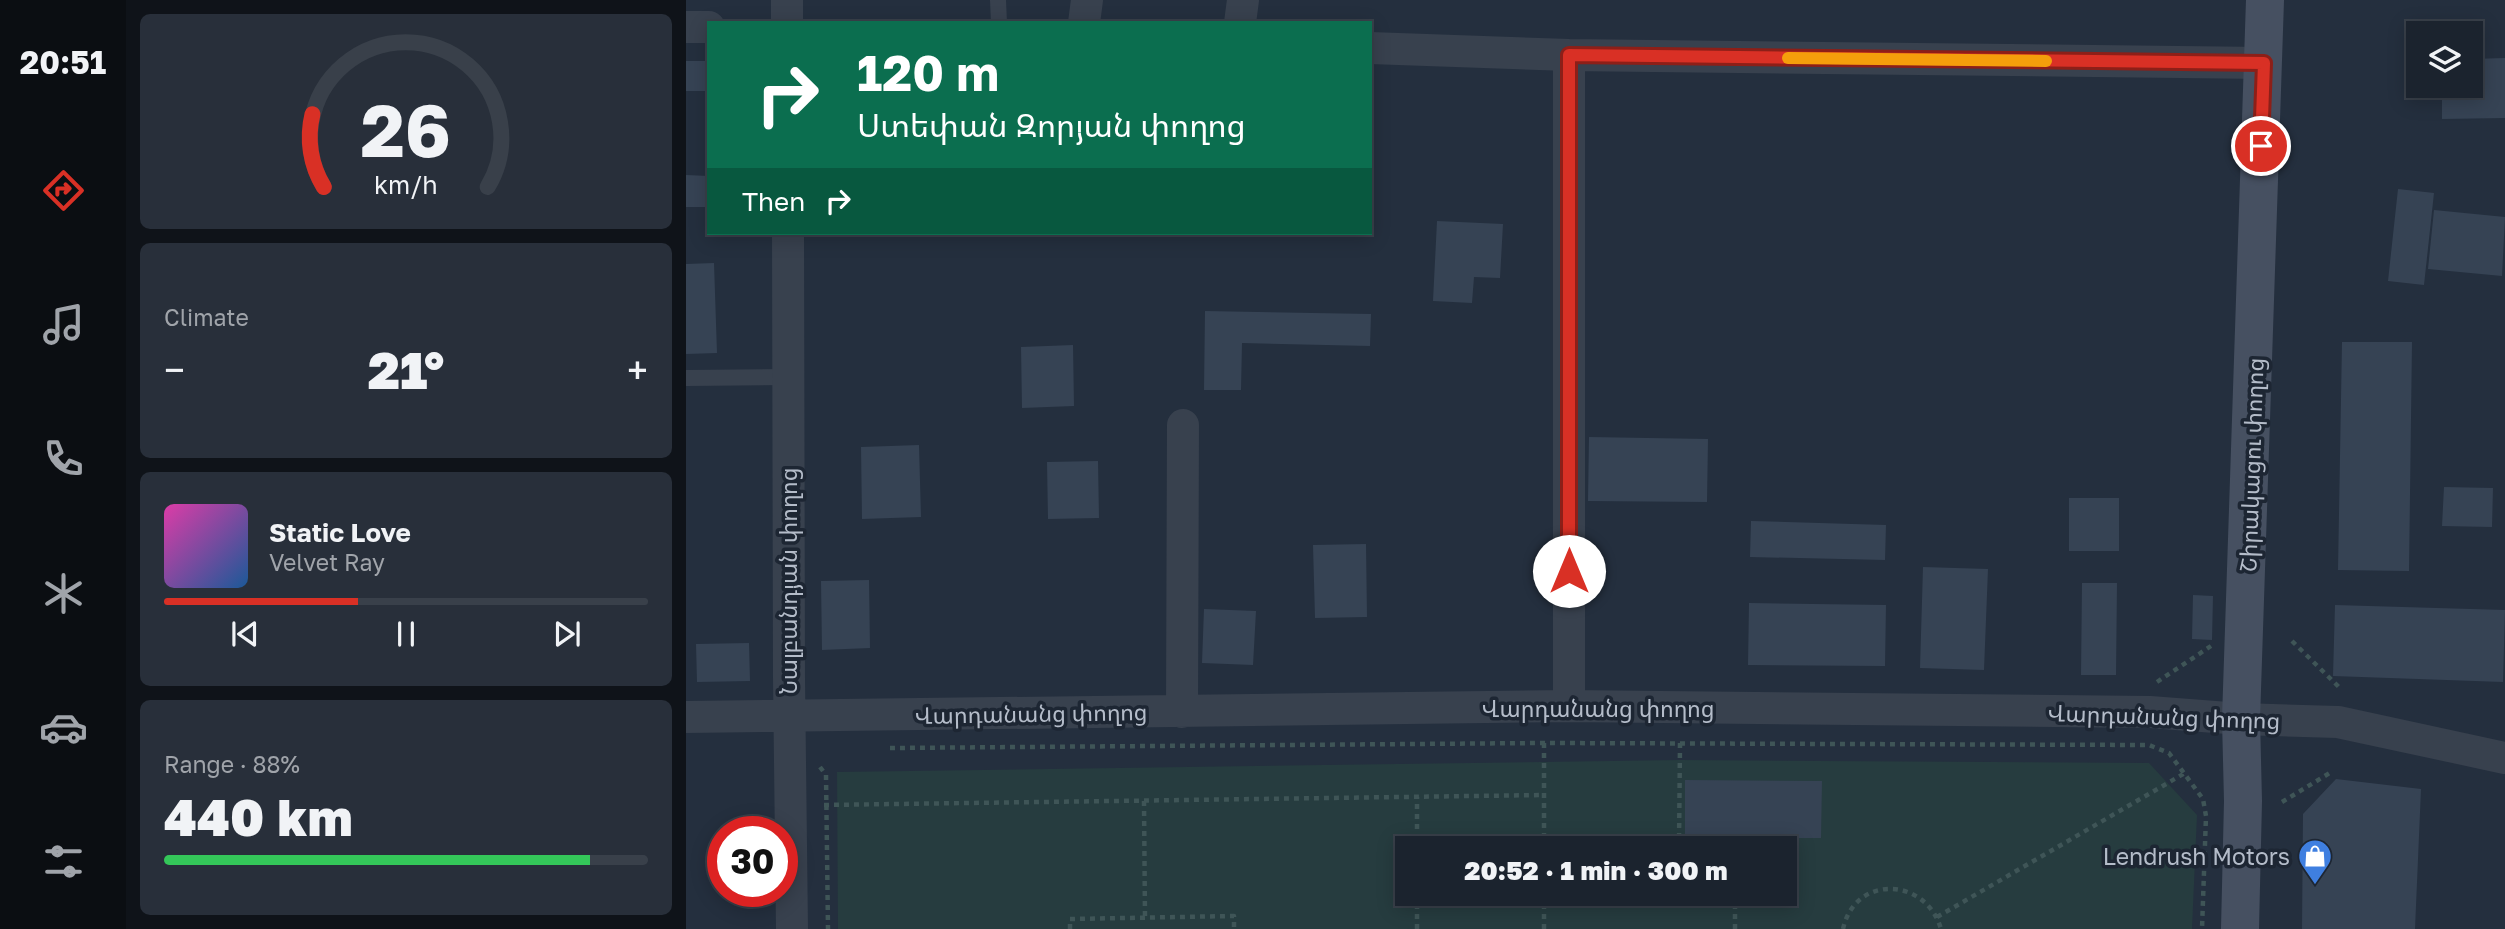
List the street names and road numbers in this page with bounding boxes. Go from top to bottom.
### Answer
street label: Շիրակացու փողոց [2233,357,2270,573]
street label: Նալբանդյան փողոց [774,467,803,695]
street label: Վարդանանց փողոց [1482,694,1715,723]
street label: Վարդանանց փողոց [914,697,1148,730]
street label: Վարդանանց փողոց [2047,698,2281,735]

